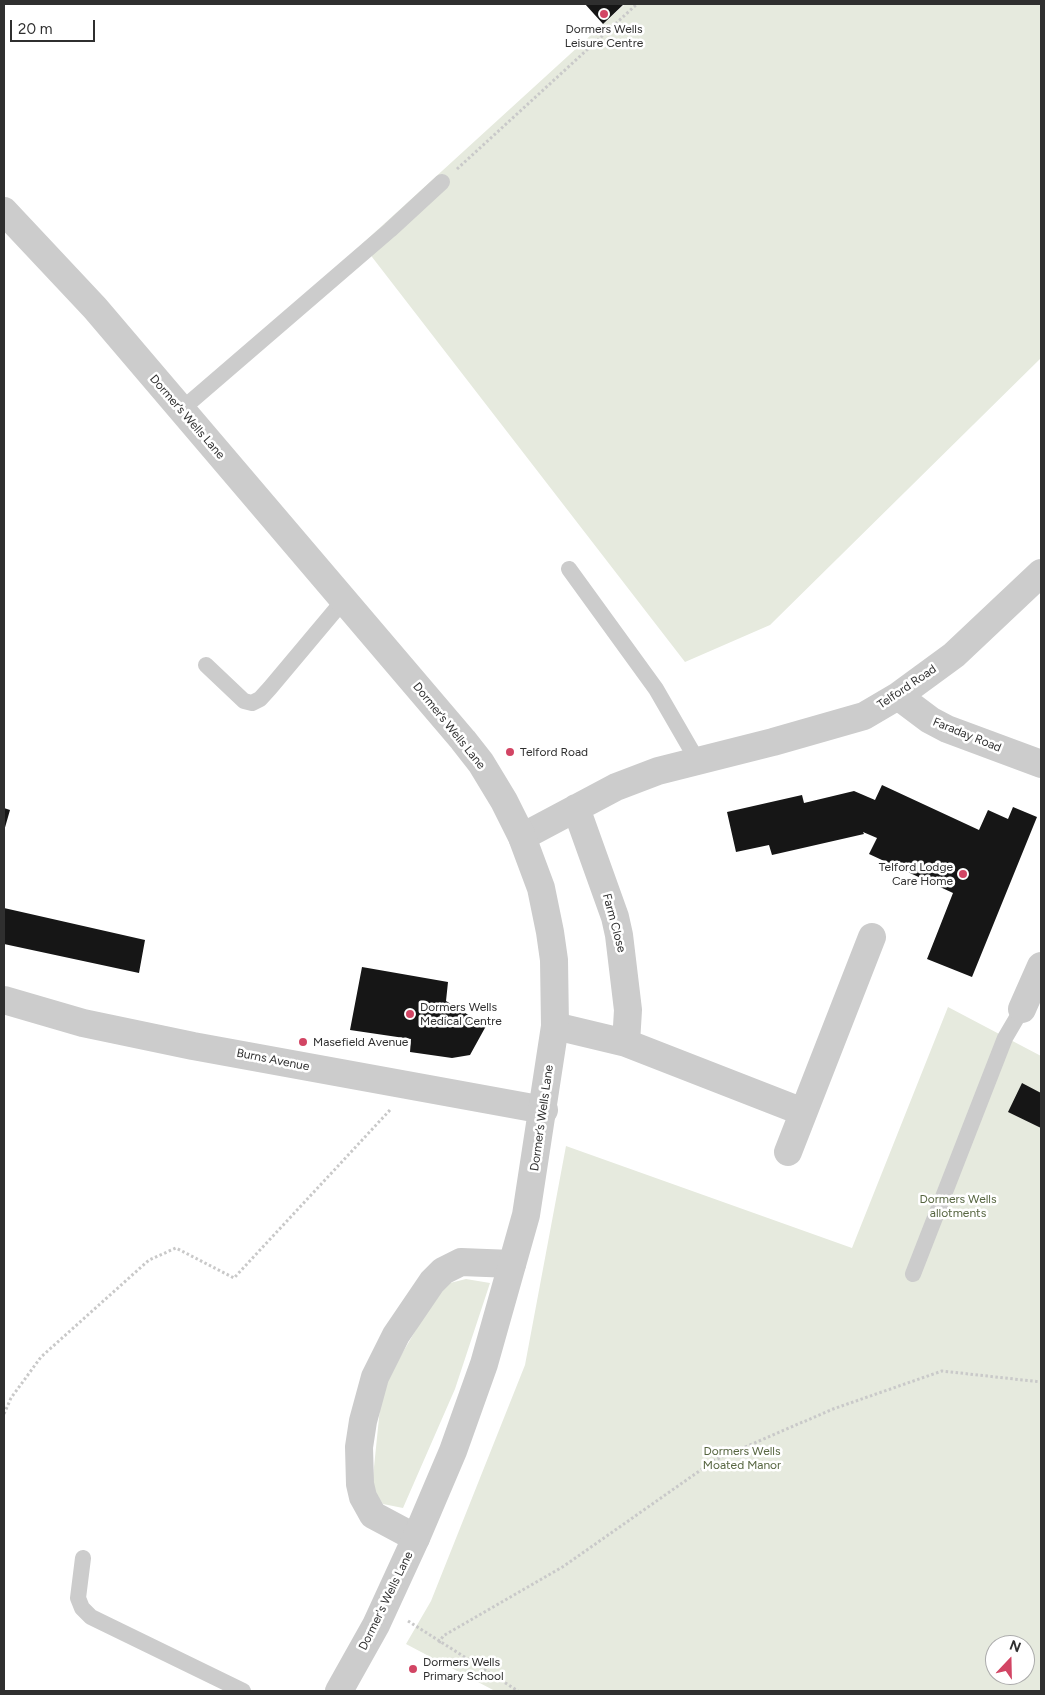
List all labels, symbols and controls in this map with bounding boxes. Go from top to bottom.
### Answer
marker: Dormers Wells Leisure Centre [598,8,610,20]
scale bar [12,10,98,42]
text: 20 m [18,20,52,38]
place label: Dormers Wells Leisure Centre [565,22,643,50]
street label: Dormer’s Wells Lane [146,372,228,462]
street label: Telford Road [875,662,939,712]
street label: Dormer’s Wells Lane [410,680,488,772]
street label: Faraday Road [931,715,1003,755]
place label: Telford Road [520,745,588,759]
marker: Telford Road [504,746,516,758]
place label: Telford Lodge Care Home [879,860,953,888]
marker: Telford Lodge Care Home [957,868,969,880]
street label: Farm Close [599,892,629,954]
place label: Dormers Wells Medical Centre [420,1000,502,1028]
marker: Dormers Wells Medical Centre [404,1008,416,1020]
place label: Masefield Avenue [313,1035,408,1049]
marker: Masefield Avenue [297,1036,309,1048]
street label: Burns Avenue [235,1046,311,1074]
street label: Dormer’s Wells Lane [527,1064,557,1172]
park label: Dormers Wells allotments [919,1192,997,1220]
park label: Dormers Wells Moated Manor [703,1444,781,1472]
street label: Dormer's Wells Lane [356,1549,416,1653]
north arrow [985,1635,1035,1685]
text: N [1007,1637,1023,1656]
place label: Dormers Wells Primary School [423,1655,504,1683]
marker: Dormers Wells Primary School [407,1663,419,1675]

